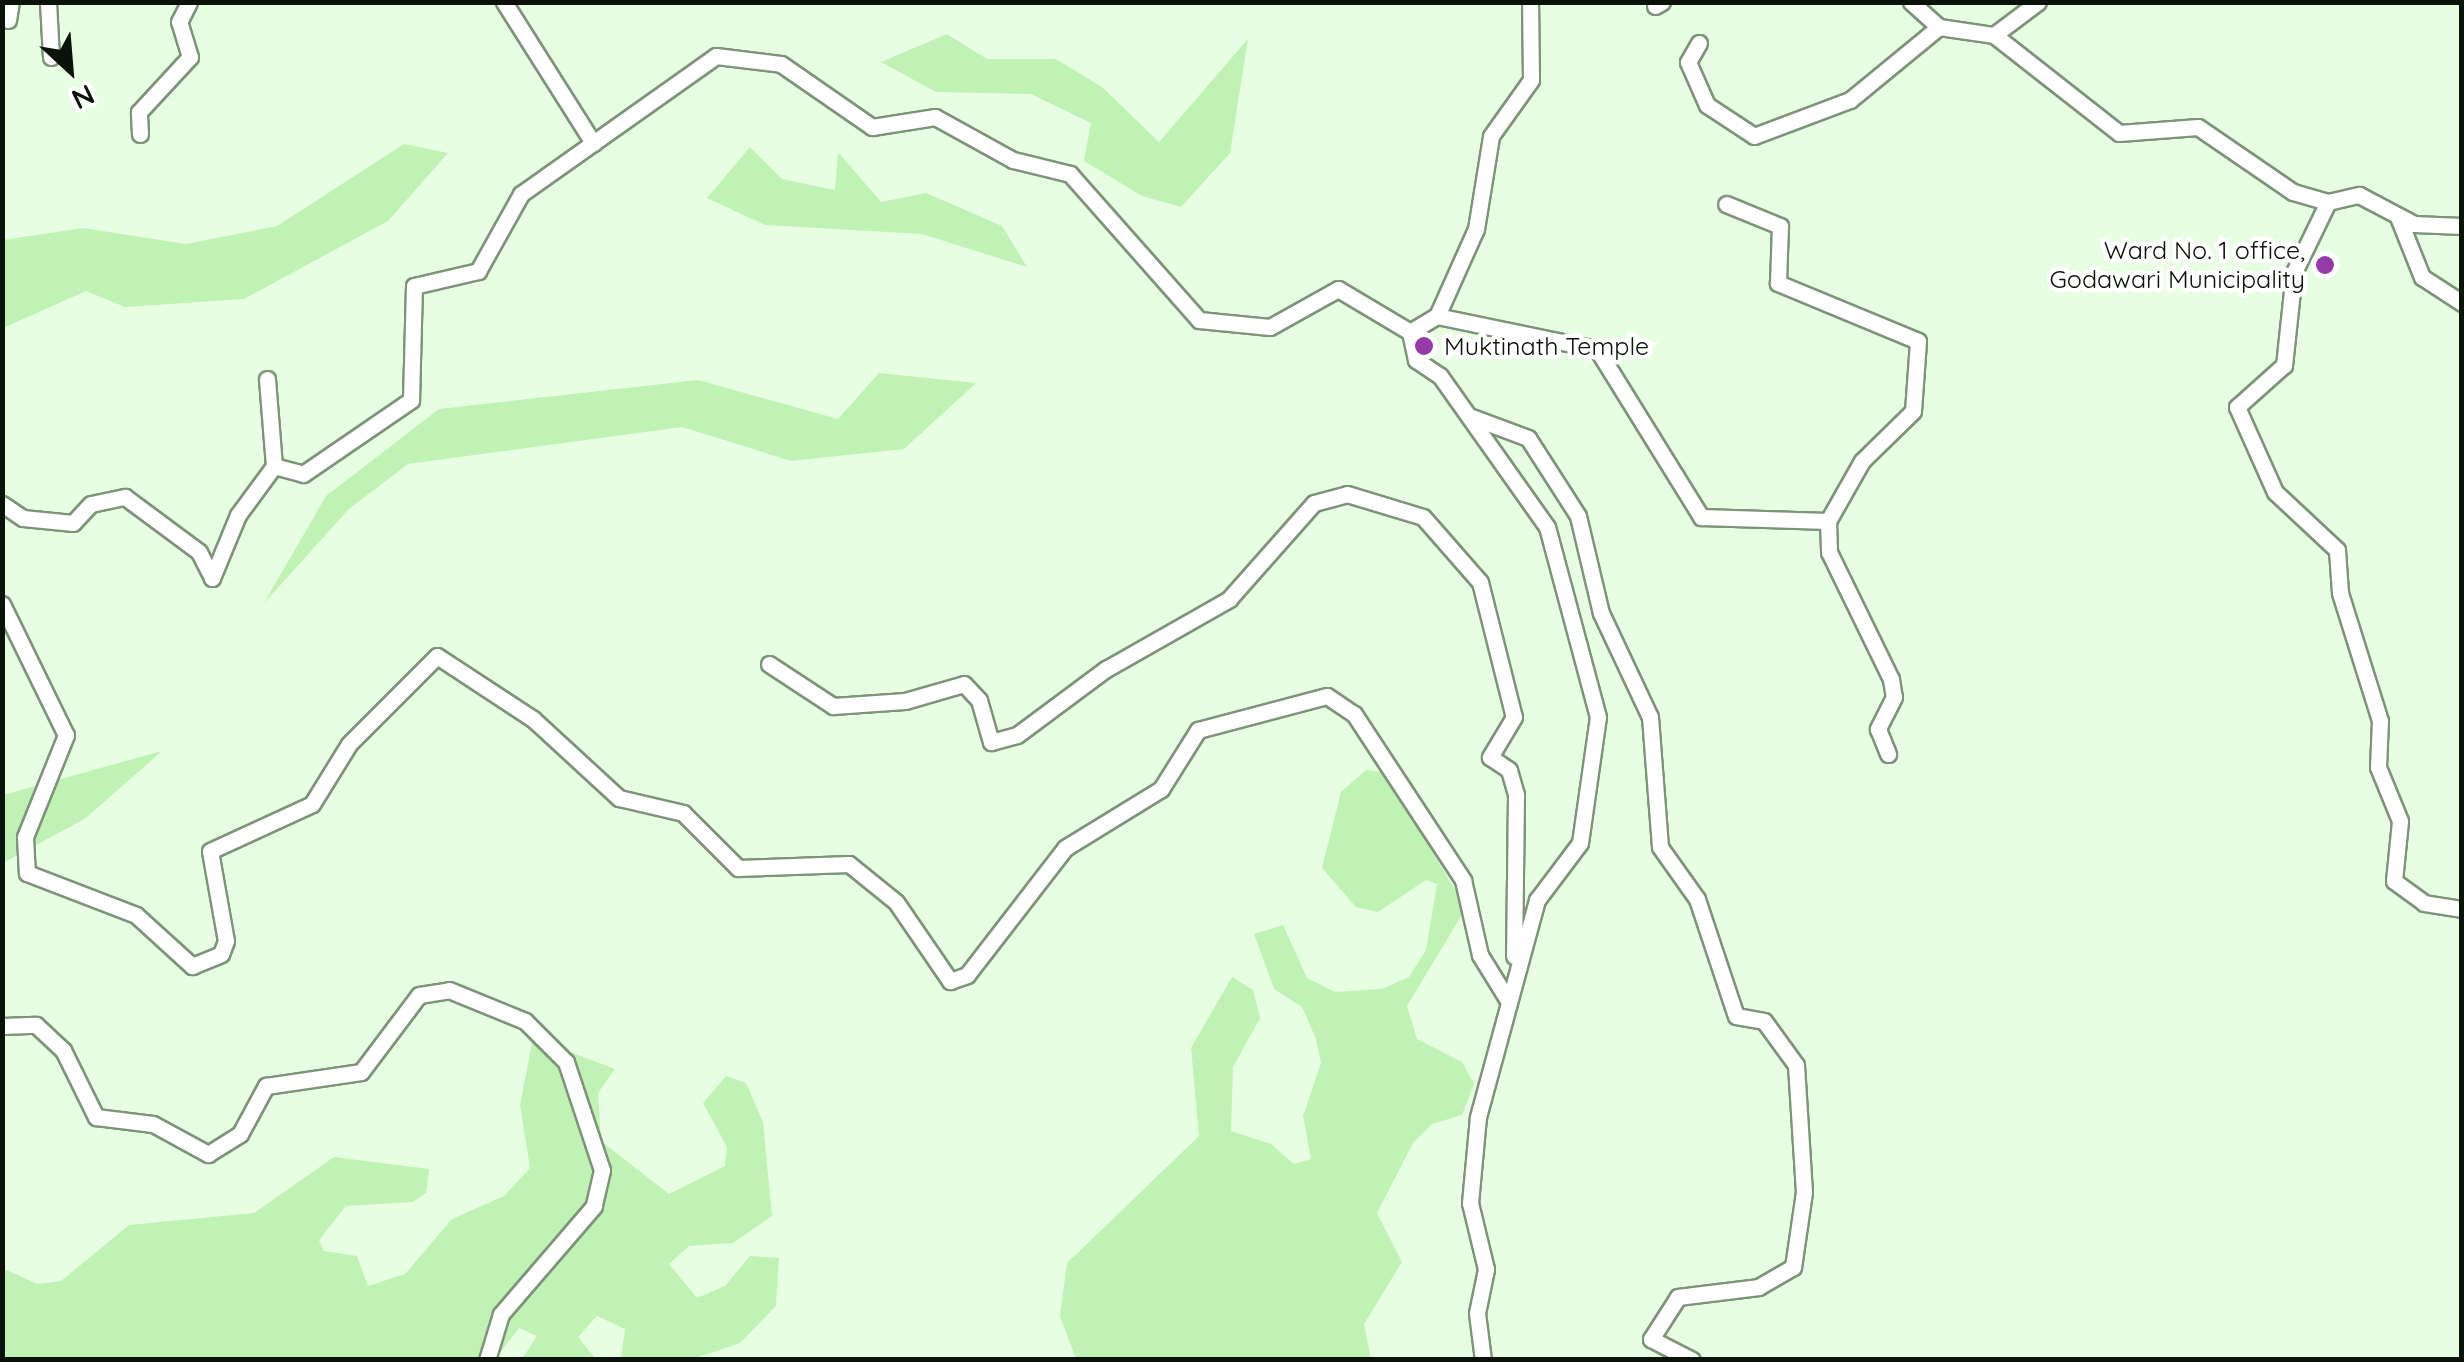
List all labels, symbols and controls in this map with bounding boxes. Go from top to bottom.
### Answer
north arrow [20,20,120,120]
text: N [66,77,100,118]
place label: Ward No. 1 office, Godawari Municipality [2049,236,2305,295]
marker: Ward No. 1 office, Godawari Municipality [2314,254,2336,276]
place label: Muktinath Temple [1444,331,1649,361]
marker: Muktinath Temple [1413,335,1435,357]

